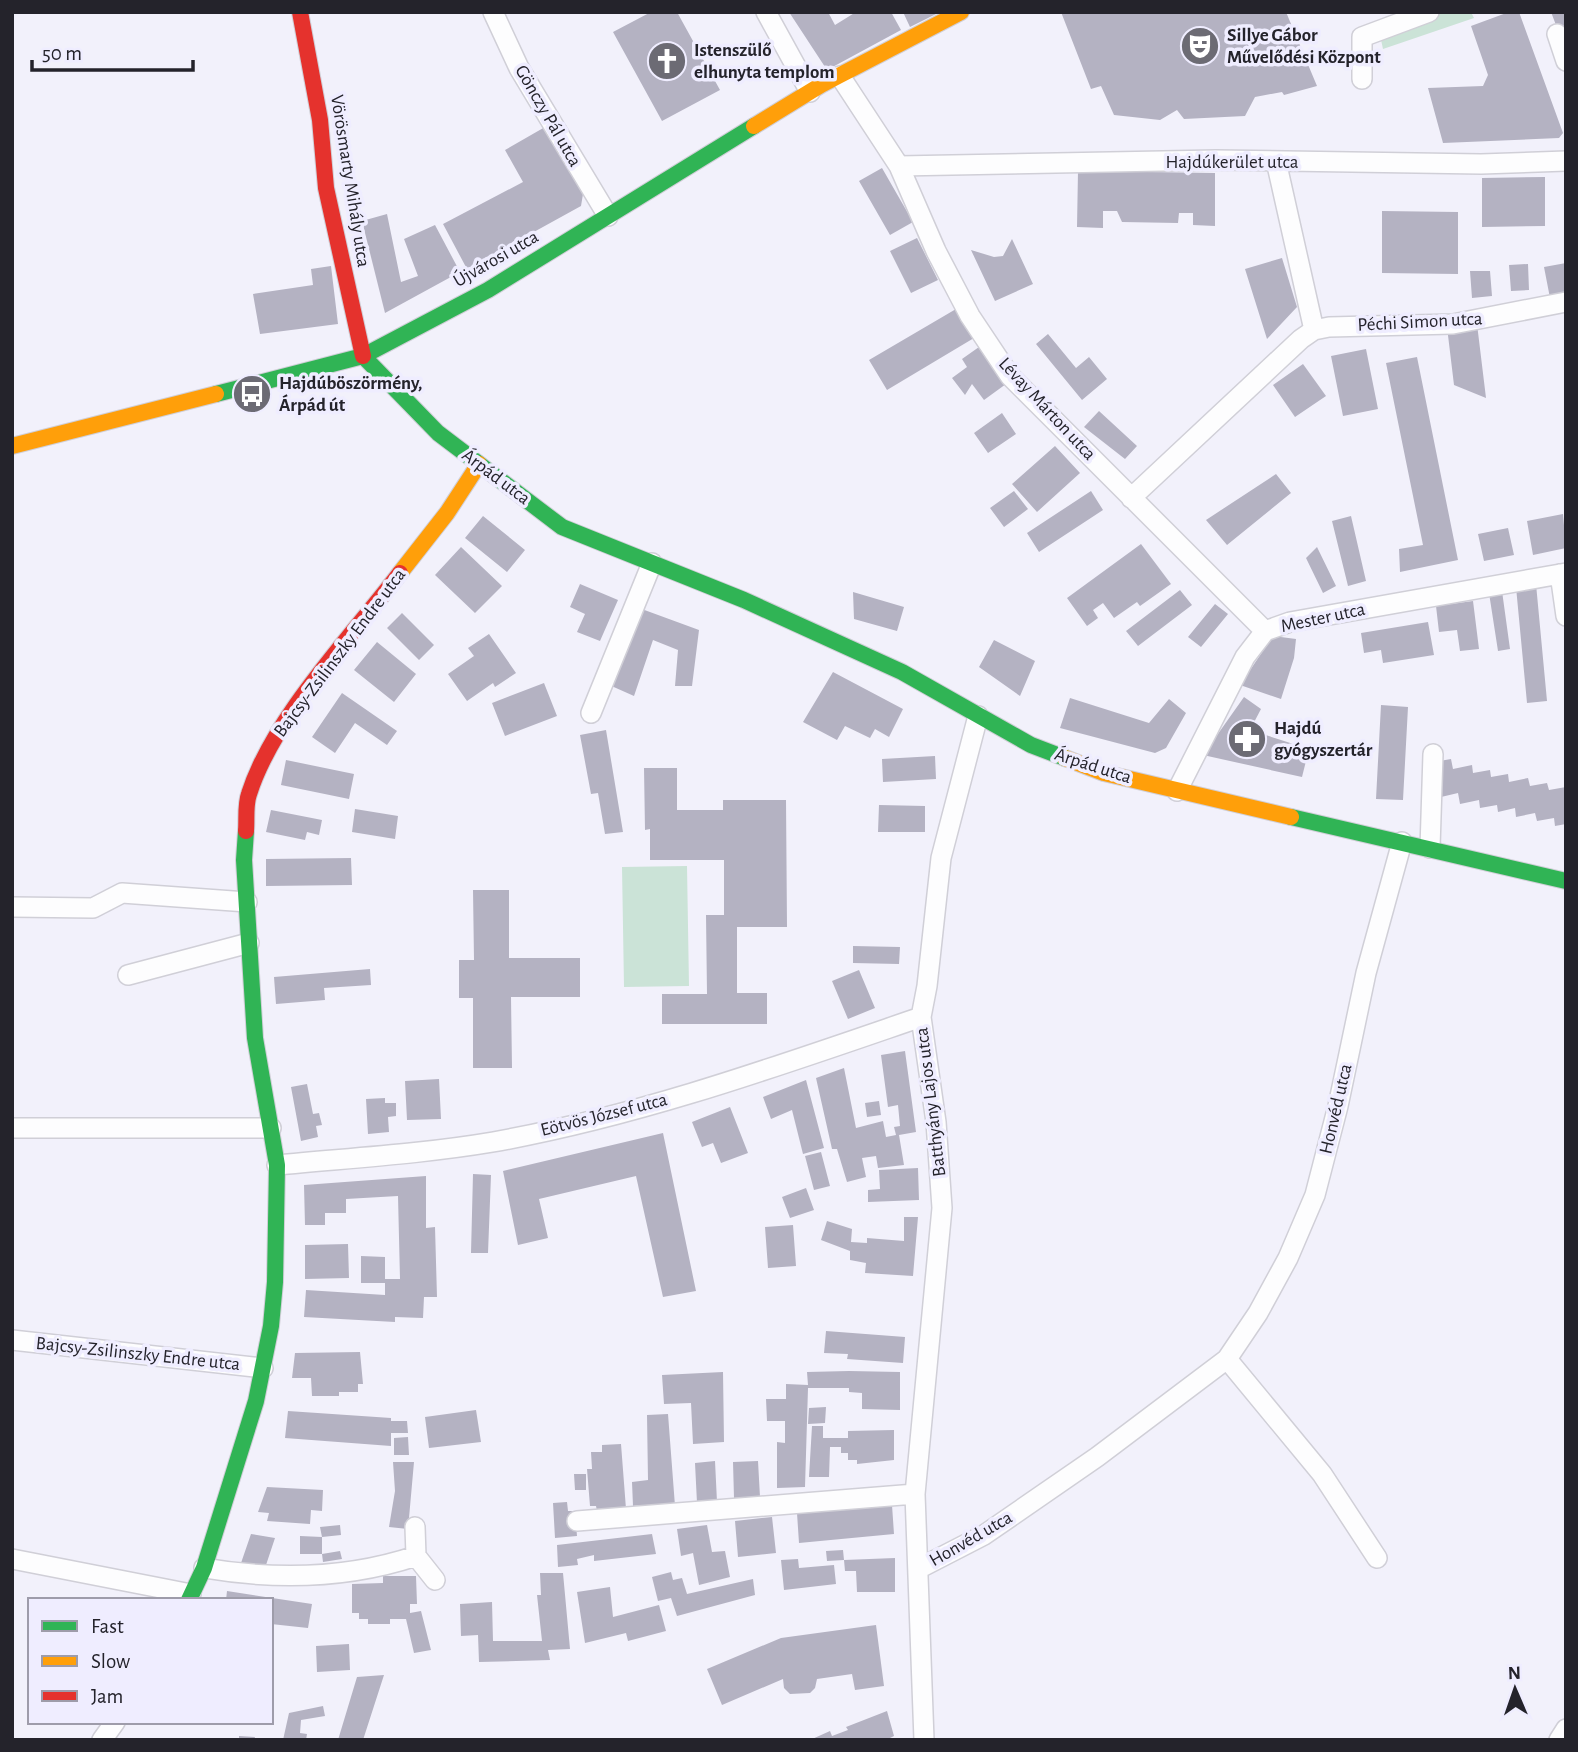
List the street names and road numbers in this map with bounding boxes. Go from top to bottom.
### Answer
street label: Gönczy Pál utca [511,62,585,170]
street label: Vörösmarty Mihály utca [327,93,373,269]
street label: Hajdúkerület utca [1166,153,1299,172]
street label: Újvárosi utca [449,225,542,291]
street label: Péchi Simon utca [1357,309,1483,335]
street label: Lévay Márton utca [995,354,1099,464]
street label: Árpád utca [458,444,535,509]
street label: Bajcsy-Zsilinszky Endre utca [271,565,409,741]
street label: Mester utca [1279,600,1367,636]
street label: Árpád utca [1052,743,1135,787]
street label: Batthyány Lajos utca [912,1026,950,1178]
street label: Honvéd utca [1316,1062,1356,1156]
street label: Eötvös József utca [539,1090,669,1140]
street label: Bajcsy-Zsilinszky Endre utca [35,1334,241,1374]
street label: Honvéd utca [926,1508,1016,1570]

